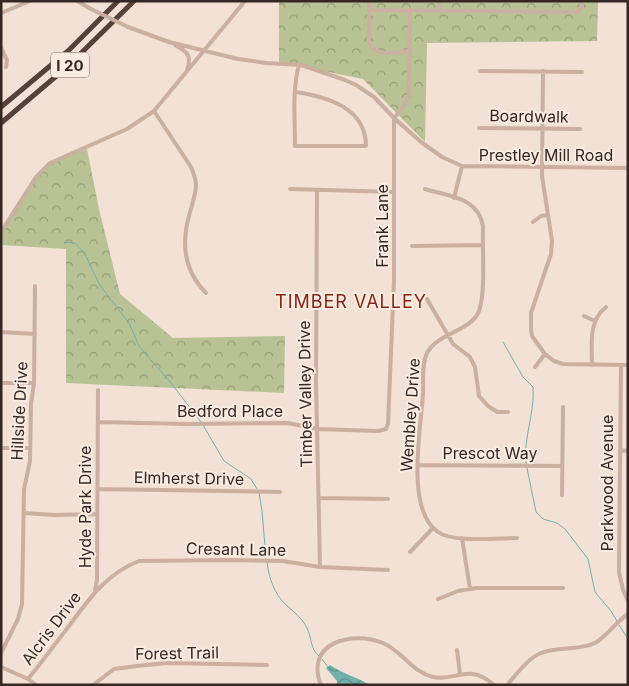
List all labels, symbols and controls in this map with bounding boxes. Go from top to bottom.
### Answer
road number: I 20 [51,52,89,78]
street label: Boardwalk [489,105,569,127]
street label: Prestley Mill Road [479,145,613,165]
street label: Frank Lane [372,184,392,268]
district label: TIMBER VALLEY [275,291,427,312]
street label: Timber Valley Drive [294,320,316,468]
street label: Wembley Drive [396,357,424,473]
street label: Hillside Drive [6,361,32,461]
street label: Bedford Place [177,401,283,421]
street label: Parkwood Avenue [597,415,617,551]
street label: Prescot Way [443,443,537,463]
street label: Hyde Park Drive [75,446,95,568]
street label: Elmherst Drive [134,467,244,489]
street label: Cresant Lane [186,538,286,560]
street label: Alcris Drive [17,587,85,669]
street label: Forest Trail [135,642,219,664]

